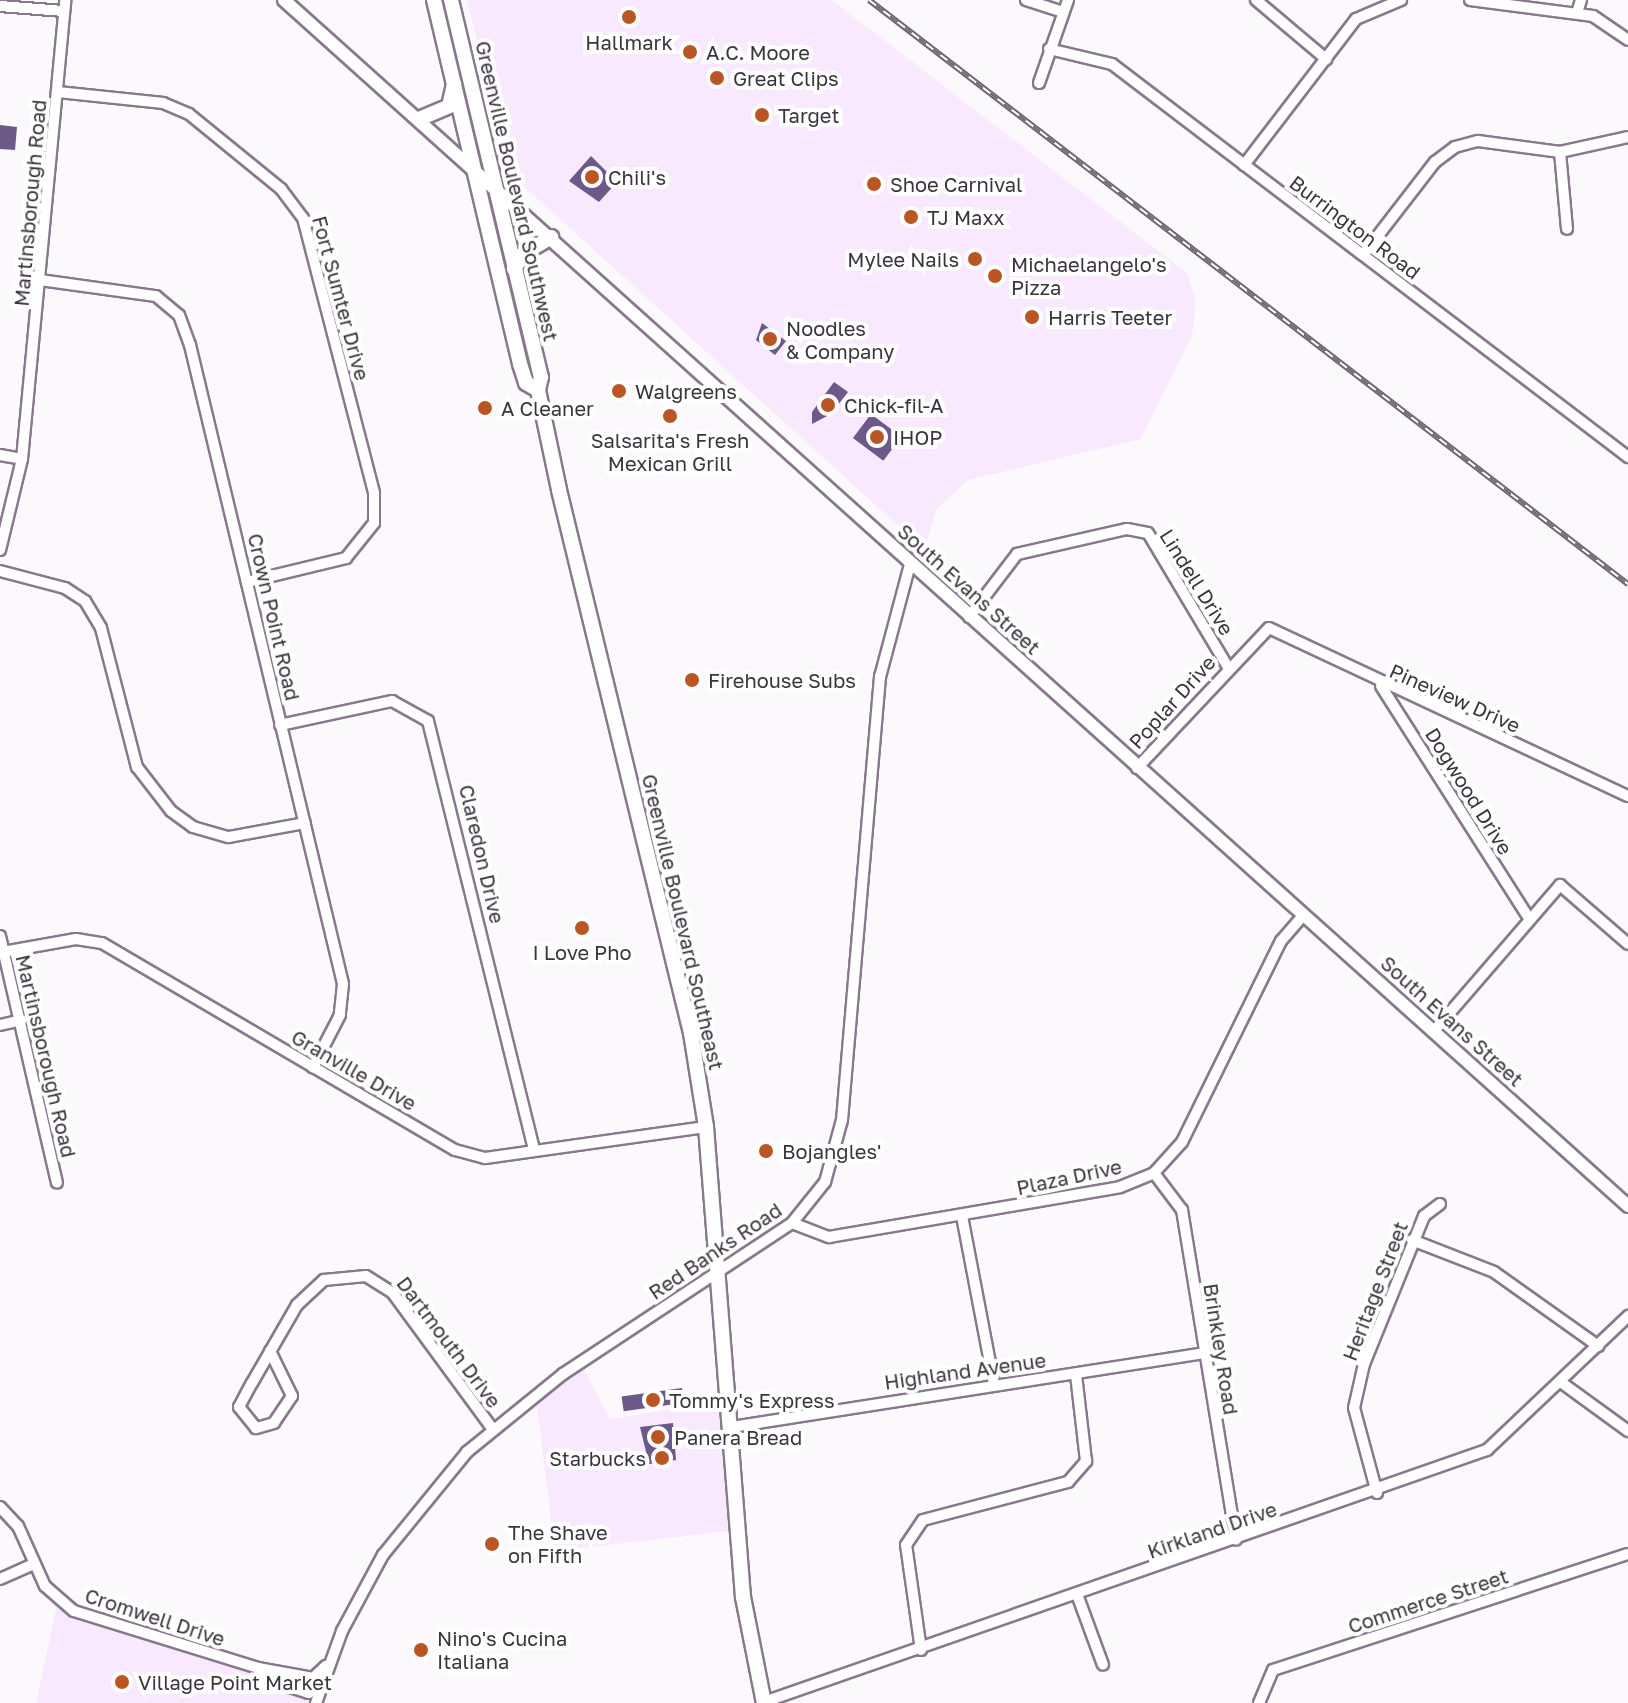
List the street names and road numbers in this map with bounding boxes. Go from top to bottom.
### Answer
street label: Greenville Boulevard Southwest [471,39,563,343]
street label: Martinsborough Road [9,99,51,307]
street label: Burrington Road [1285,170,1425,284]
street label: Fort Sumter Drive [308,213,374,383]
street label: South Evans Street [893,519,1045,659]
street label: Lindell Drive [1155,525,1239,639]
street label: Crown Point Road [243,531,305,703]
street label: Poplar Drive [1124,650,1220,754]
street label: Pineview Drive [1386,658,1524,738]
street label: Dogwood Drive [1420,723,1518,859]
street label: Greenville Boulevard Southeast [637,772,729,1072]
street label: Claredon Drive [454,782,510,926]
street label: South Evans Street [1376,951,1528,1091]
street label: Martinsborough Road [11,952,81,1160]
street label: Granville Drive [287,1025,421,1115]
street label: Plaza Drive [1014,1154,1124,1200]
street label: Red Banks Road [644,1198,786,1304]
street label: Heritage Street [1337,1218,1413,1364]
street label: Dartmouth Drive [392,1272,506,1412]
street label: Brinkley Road [1199,1282,1243,1416]
street label: Highland Avenue [883,1348,1047,1394]
street label: Kirkland Drive [1144,1497,1280,1563]
street label: Commerce Street [1345,1564,1511,1638]
street label: Cromwell Drive [82,1583,228,1651]

